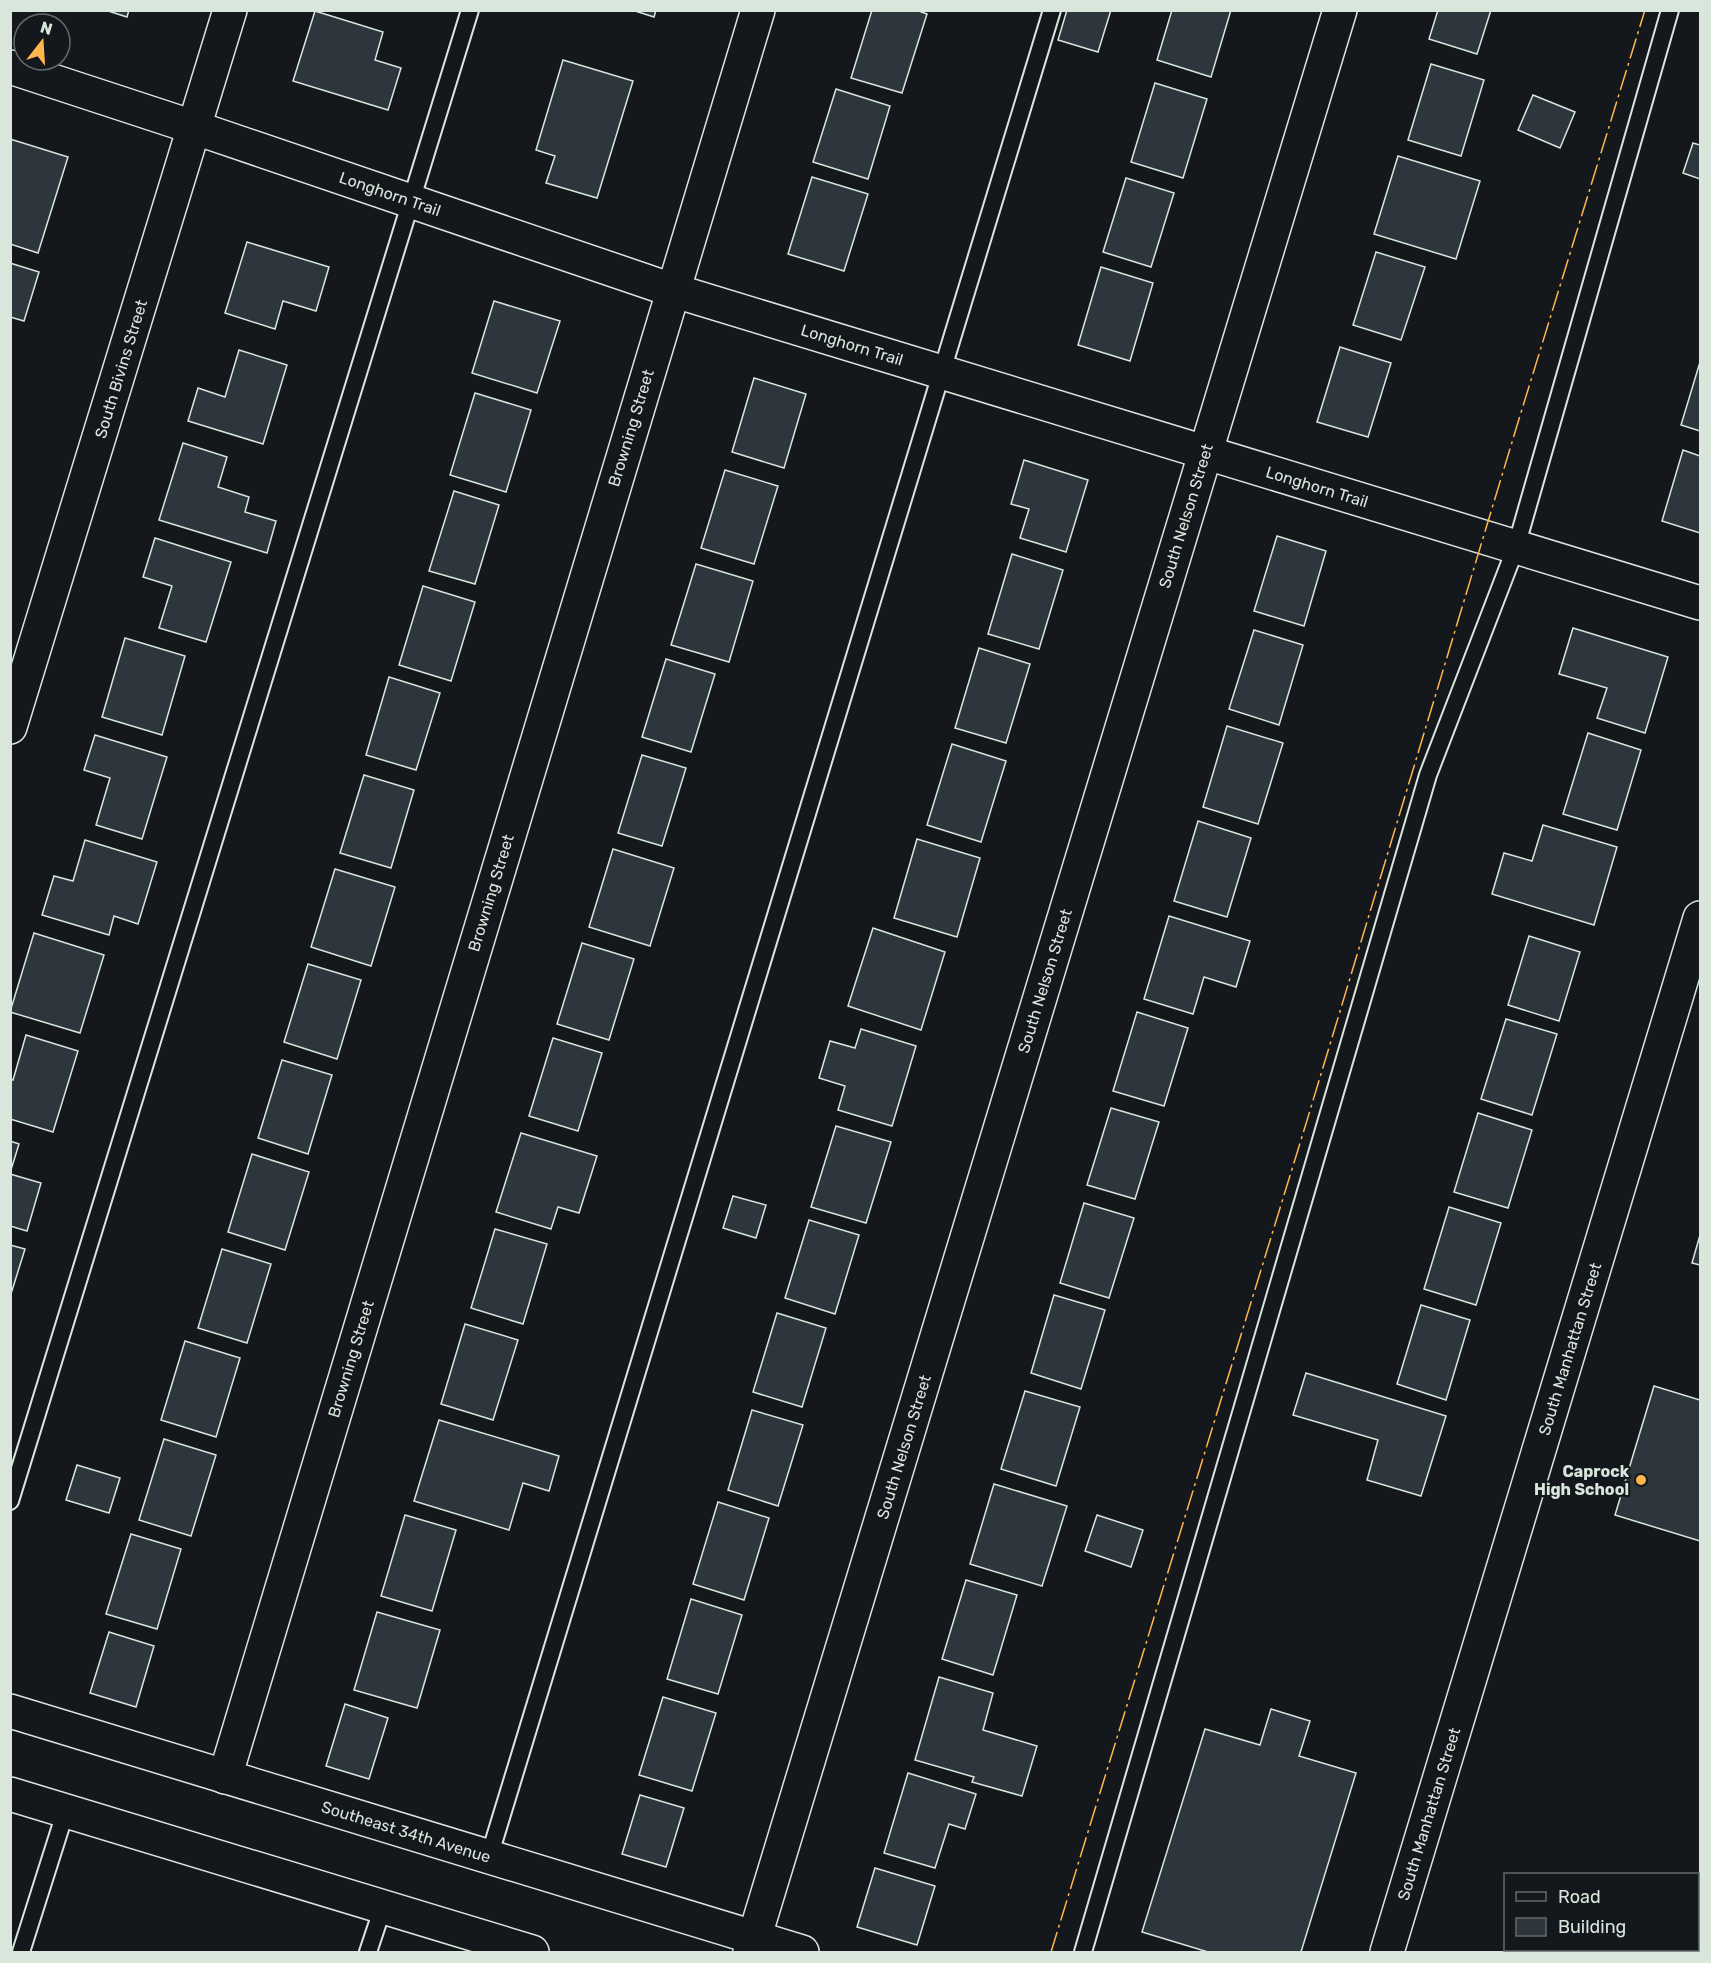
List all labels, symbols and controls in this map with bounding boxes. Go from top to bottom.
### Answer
north arrow [12,12,72,72]
text: N [38,17,55,39]
street label: Longhorn Trail [337,168,443,220]
street label: South Bivins Street [91,297,151,441]
street label: Longhorn Trail [799,320,905,370]
street label: Browning Street [604,367,658,489]
street label: South Nelson Street [1155,442,1217,590]
street label: Longhorn Trail [1264,462,1370,512]
street label: Browning Street [464,832,518,954]
street label: South Nelson Street [1014,907,1076,1055]
street label: South Manhattan Street [1535,1260,1605,1438]
street label: Browning Street [324,1298,378,1420]
street label: South Nelson Street [873,1373,935,1521]
place label: Caprock High School [1534,1462,1630,1499]
marker: Caprock High School [1634,1473,1648,1487]
street label: South Manhattan Street [1394,1725,1464,1903]
street label: Southeast 34th Avenue [319,1797,493,1867]
legend [1504,1873,1699,1951]
text: Road [1558,1886,1601,1908]
text: Building [1558,1916,1626,1938]

